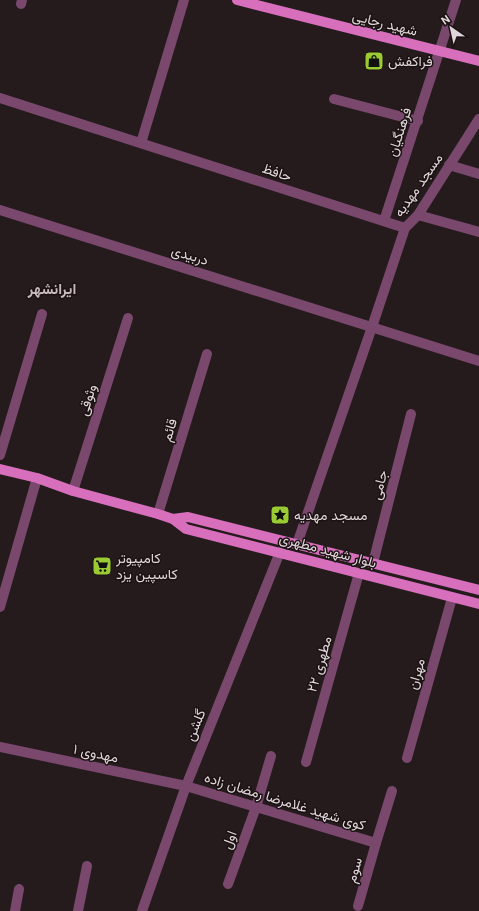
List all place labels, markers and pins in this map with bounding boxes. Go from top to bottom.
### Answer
shop icon: فراکفش [363,50,385,72]
place label: فراکفش [388,52,433,74]
place icon: مسجد مهدیه [269,504,291,526]
place label: مسجد مهدیه [294,506,368,528]
place label: کامپیوتر کاسپین یزد [115,549,178,587]
supermarket icon: کامپیوتر کاسپین یزد [91,555,113,577]

